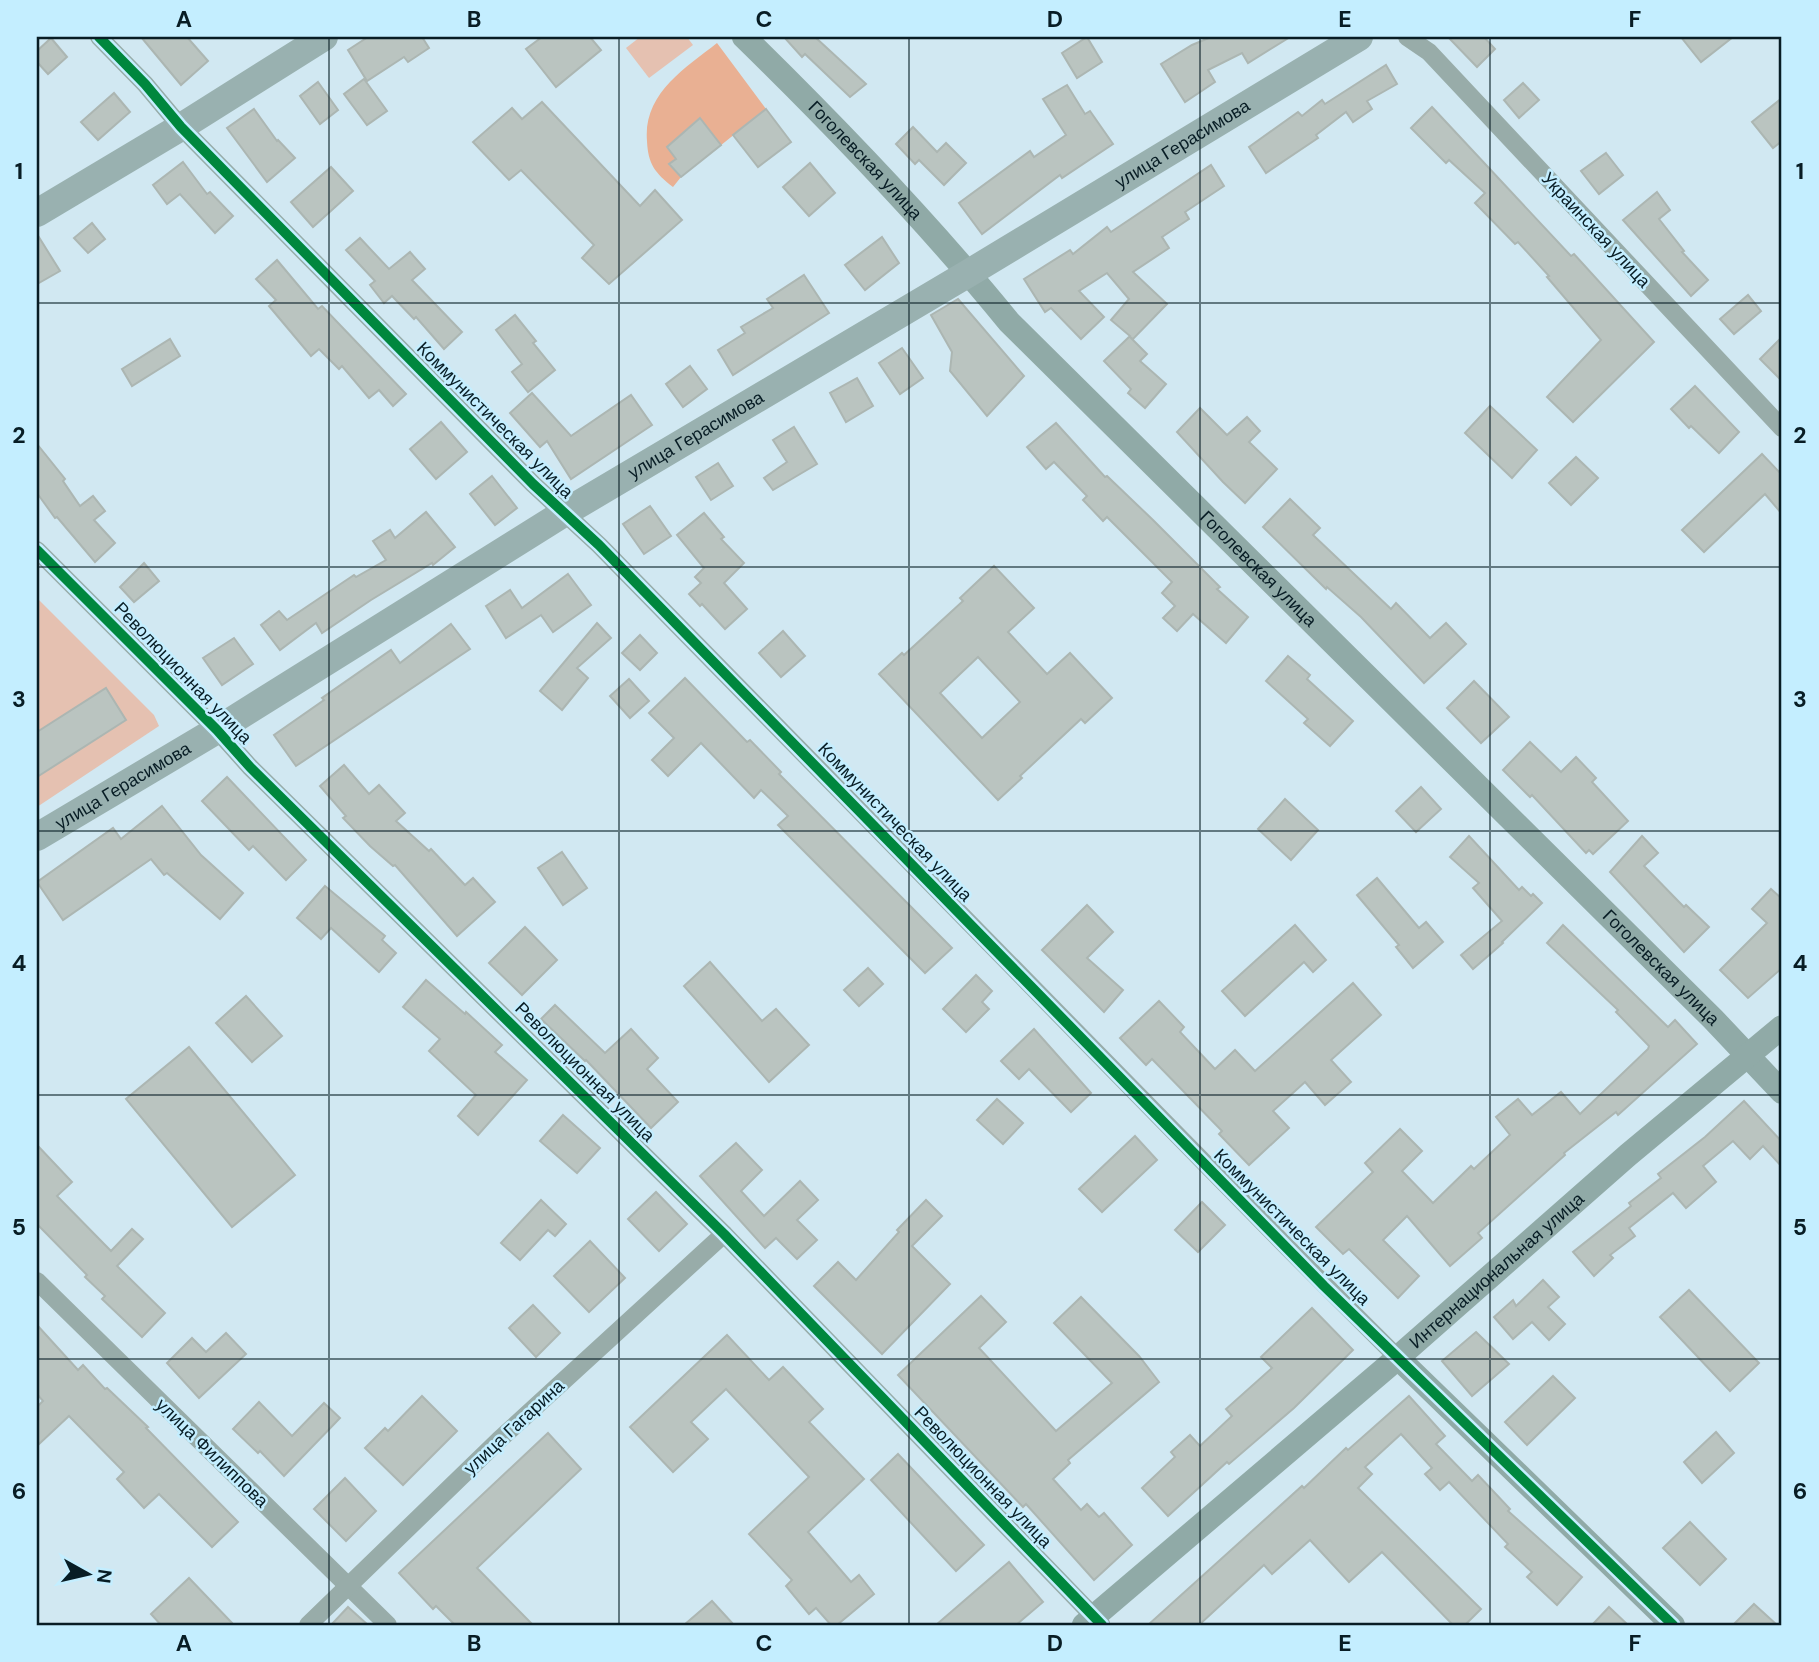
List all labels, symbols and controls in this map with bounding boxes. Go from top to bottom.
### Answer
text: A [176,4,192,34]
text: B [467,4,481,34]
text: C [756,4,772,34]
text: D [1047,4,1063,34]
text: E [1338,4,1352,34]
text: F [1629,4,1642,34]
street label: улица Герасимова [1111,93,1255,194]
street label: Гоголевская улица [803,96,928,226]
text: 1 [15,156,23,186]
text: 1 [1796,156,1804,186]
street label: Украинская улица [1536,167,1657,294]
street label: Коммунистическая улица [411,336,579,504]
street label: улица Герасимова [624,385,769,484]
text: 2 [12,420,26,450]
text: 2 [1793,420,1807,450]
street label: Гоголевская улица [1194,505,1323,633]
street label: Революционная улица [109,597,258,750]
text: 3 [12,684,26,714]
text: 3 [1793,684,1807,714]
street label: улица Герасимова [51,736,196,835]
street label: Коммунистическая улица [813,737,978,907]
street label: Гоголевская улица [1597,904,1726,1032]
text: 4 [12,948,27,978]
text: 4 [1793,948,1808,978]
street label: Революционная улица [510,997,661,1148]
street label: Коммунистическая улица [1208,1143,1376,1311]
street label: Интернациональная улица [1404,1187,1590,1354]
text: 5 [12,1212,26,1242]
text: 5 [1793,1212,1807,1242]
street label: улица Гагарина [459,1373,570,1480]
street label: улица Филиппова [151,1393,274,1514]
street label: Революционная улица [909,1401,1058,1554]
text: 6 [12,1476,26,1506]
text: 6 [1793,1476,1807,1506]
north arrow [52,1540,122,1610]
text: N [91,1568,118,1585]
text: A [176,1628,192,1658]
text: B [467,1628,481,1658]
text: C [756,1628,772,1658]
text: D [1047,1628,1063,1658]
text: E [1338,1628,1352,1658]
text: F [1629,1628,1642,1658]

